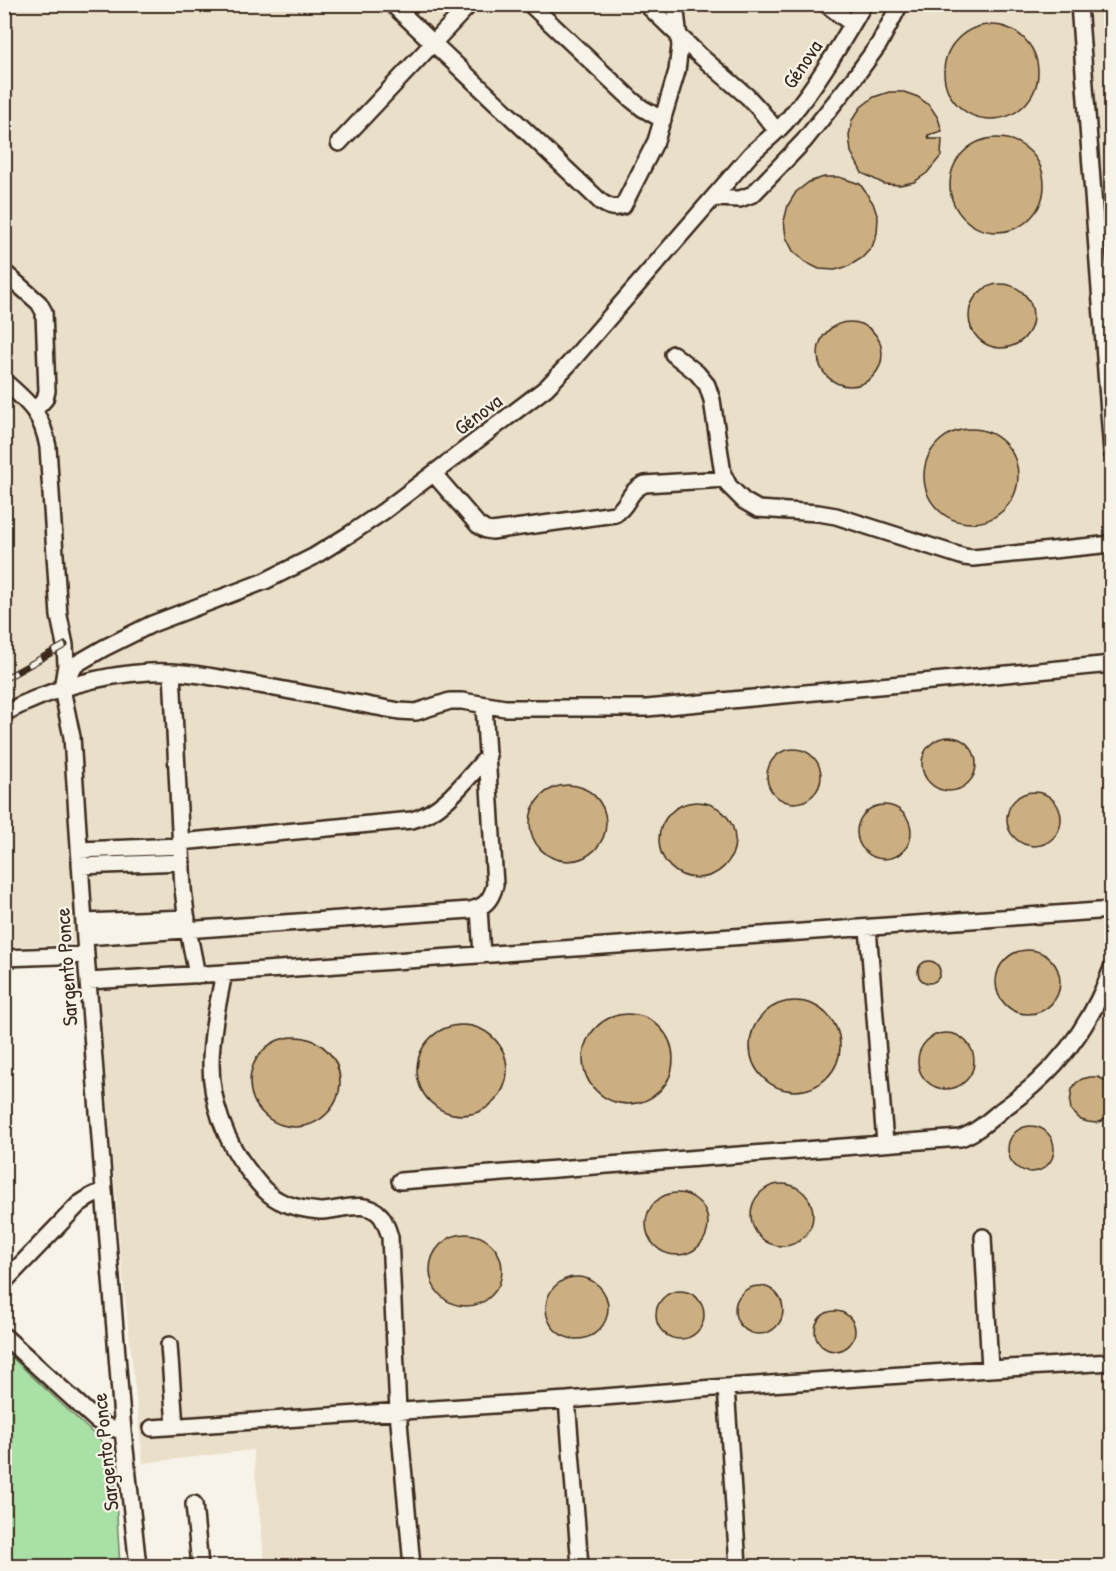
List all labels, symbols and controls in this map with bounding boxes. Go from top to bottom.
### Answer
street label: Génova [775,34,829,94]
street label: Génova [448,386,508,442]
street label: Sargento Ponce [47,907,85,1027]
street label: Sargento Ponce [84,1392,126,1512]

